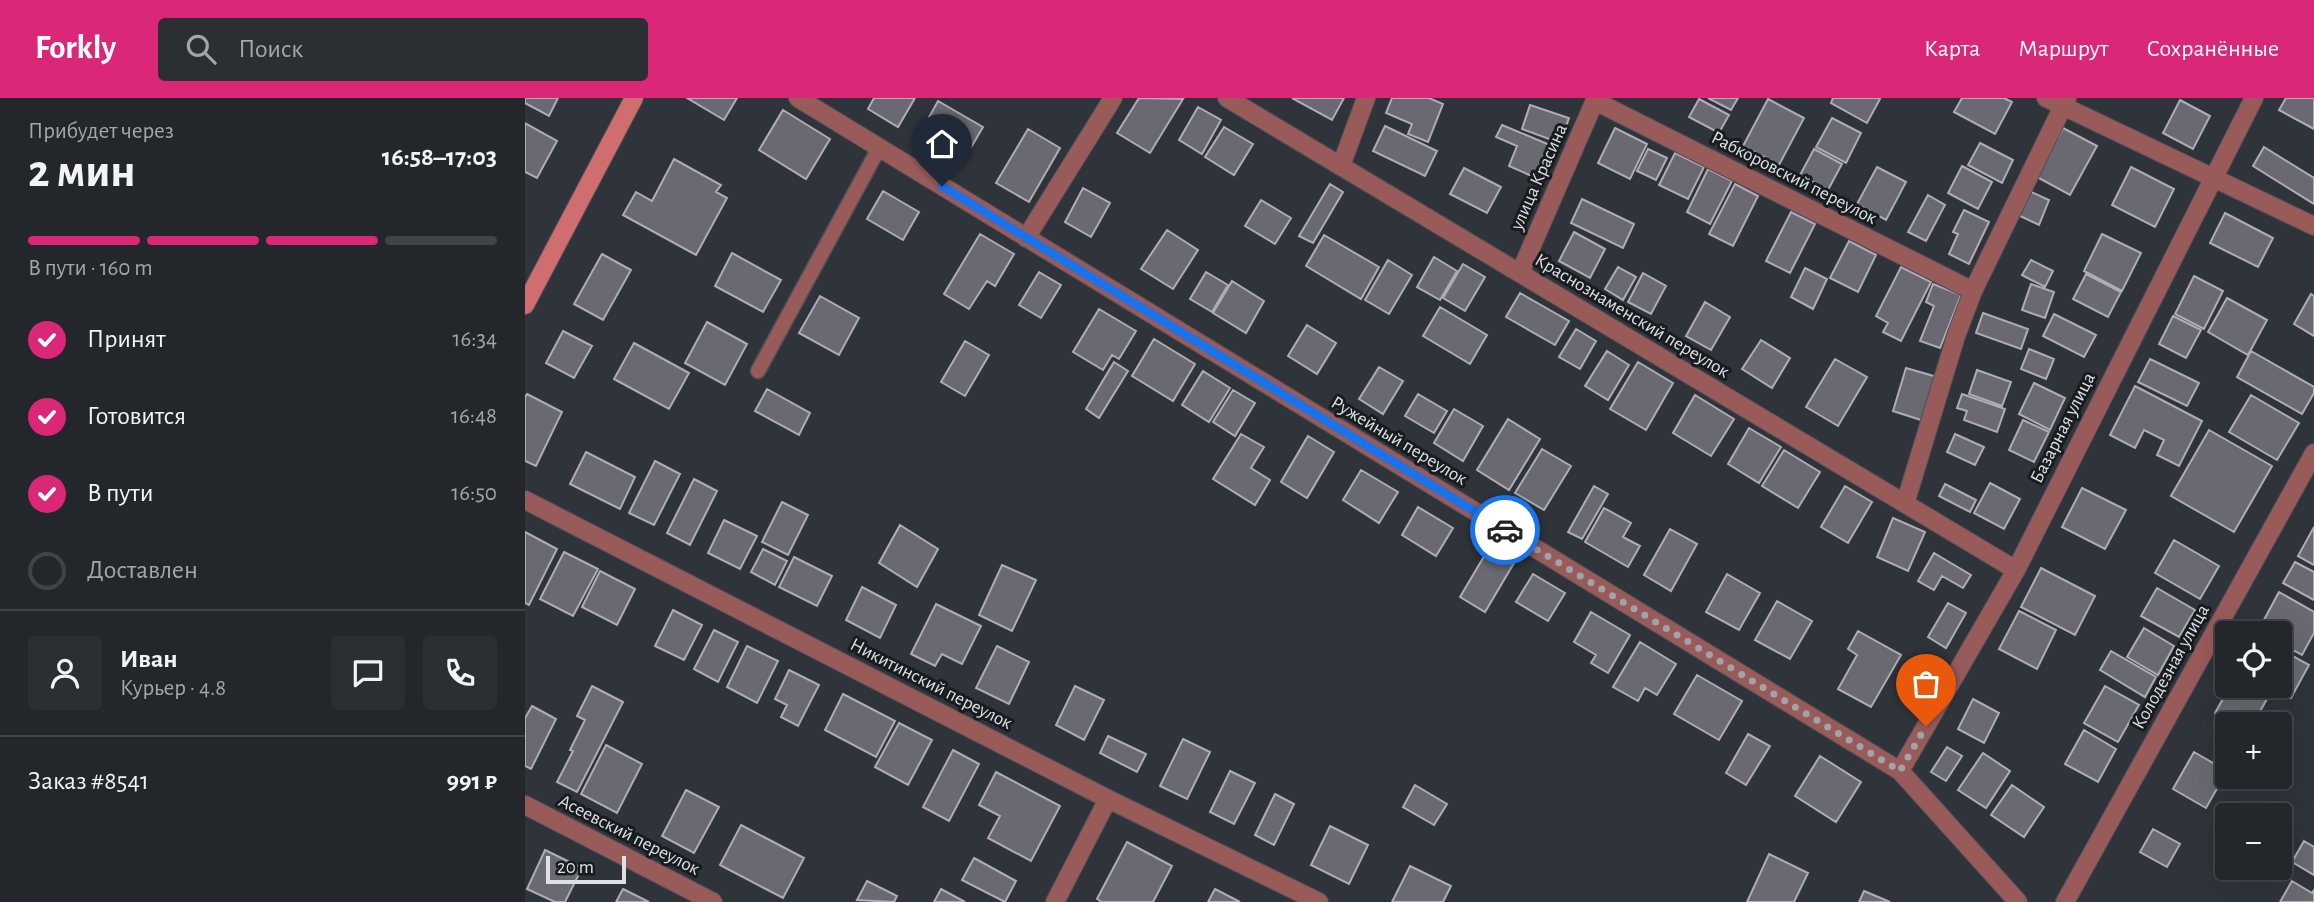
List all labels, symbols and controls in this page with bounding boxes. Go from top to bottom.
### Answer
search box [158,18,648,81]
icon: search [182,30,220,68]
text: Forkly [35,32,116,65]
text: Поиск [238,36,303,62]
text: Карта [1924,37,1980,61]
text: Маршрут [2018,37,2108,61]
text: Сохранённые [2146,37,2279,61]
pin [912,114,972,186]
text: Прибудет через [28,120,174,143]
street label: улица Красина [1507,121,1571,234]
icon: home [923,125,961,163]
street label: Рабкоровский переулок [1708,128,1880,228]
text: 16:58–17:03 [382,144,497,170]
text: 2 мин [28,149,136,195]
street label: Краснознаменский переулок [1531,250,1733,382]
text: В пути · 160 m [28,257,153,280]
icon: check [28,321,66,359]
text: Принят [87,326,166,352]
text: 16:34 [452,328,497,351]
street label: Базарная улица [2027,369,2099,486]
street label: Ружейный переулок [1328,393,1471,489]
icon: check [28,398,66,436]
text: Готовится [87,403,186,429]
text: 16:48 [451,405,497,428]
icon: check [28,475,66,513]
text: В пути [87,480,153,506]
text: 16:50 [451,482,497,505]
courier [1470,495,1540,565]
icon: car [1486,511,1524,549]
text: Доставлен [87,557,198,583]
street label: Колодезная улица [2129,601,2213,732]
map controls [2215,621,2292,880]
button: locate [2215,621,2292,698]
street label: Никитинский переулок [847,635,1015,733]
button: person [28,636,102,710]
button: chat [331,636,405,710]
button: phone [423,636,497,710]
text: Иван [120,646,178,672]
pin [1896,654,1956,726]
icon: bag [1907,665,1945,703]
text: Курьер · 4.8 [120,677,226,700]
button: + [2215,712,2292,789]
text: Заказ #8541 [28,768,149,794]
text: 991 ₽ [446,768,497,794]
street label: Асеевский переулок [555,791,703,879]
button: − [2215,803,2292,880]
scale bar [546,853,627,885]
text: 20 m [557,858,594,877]

